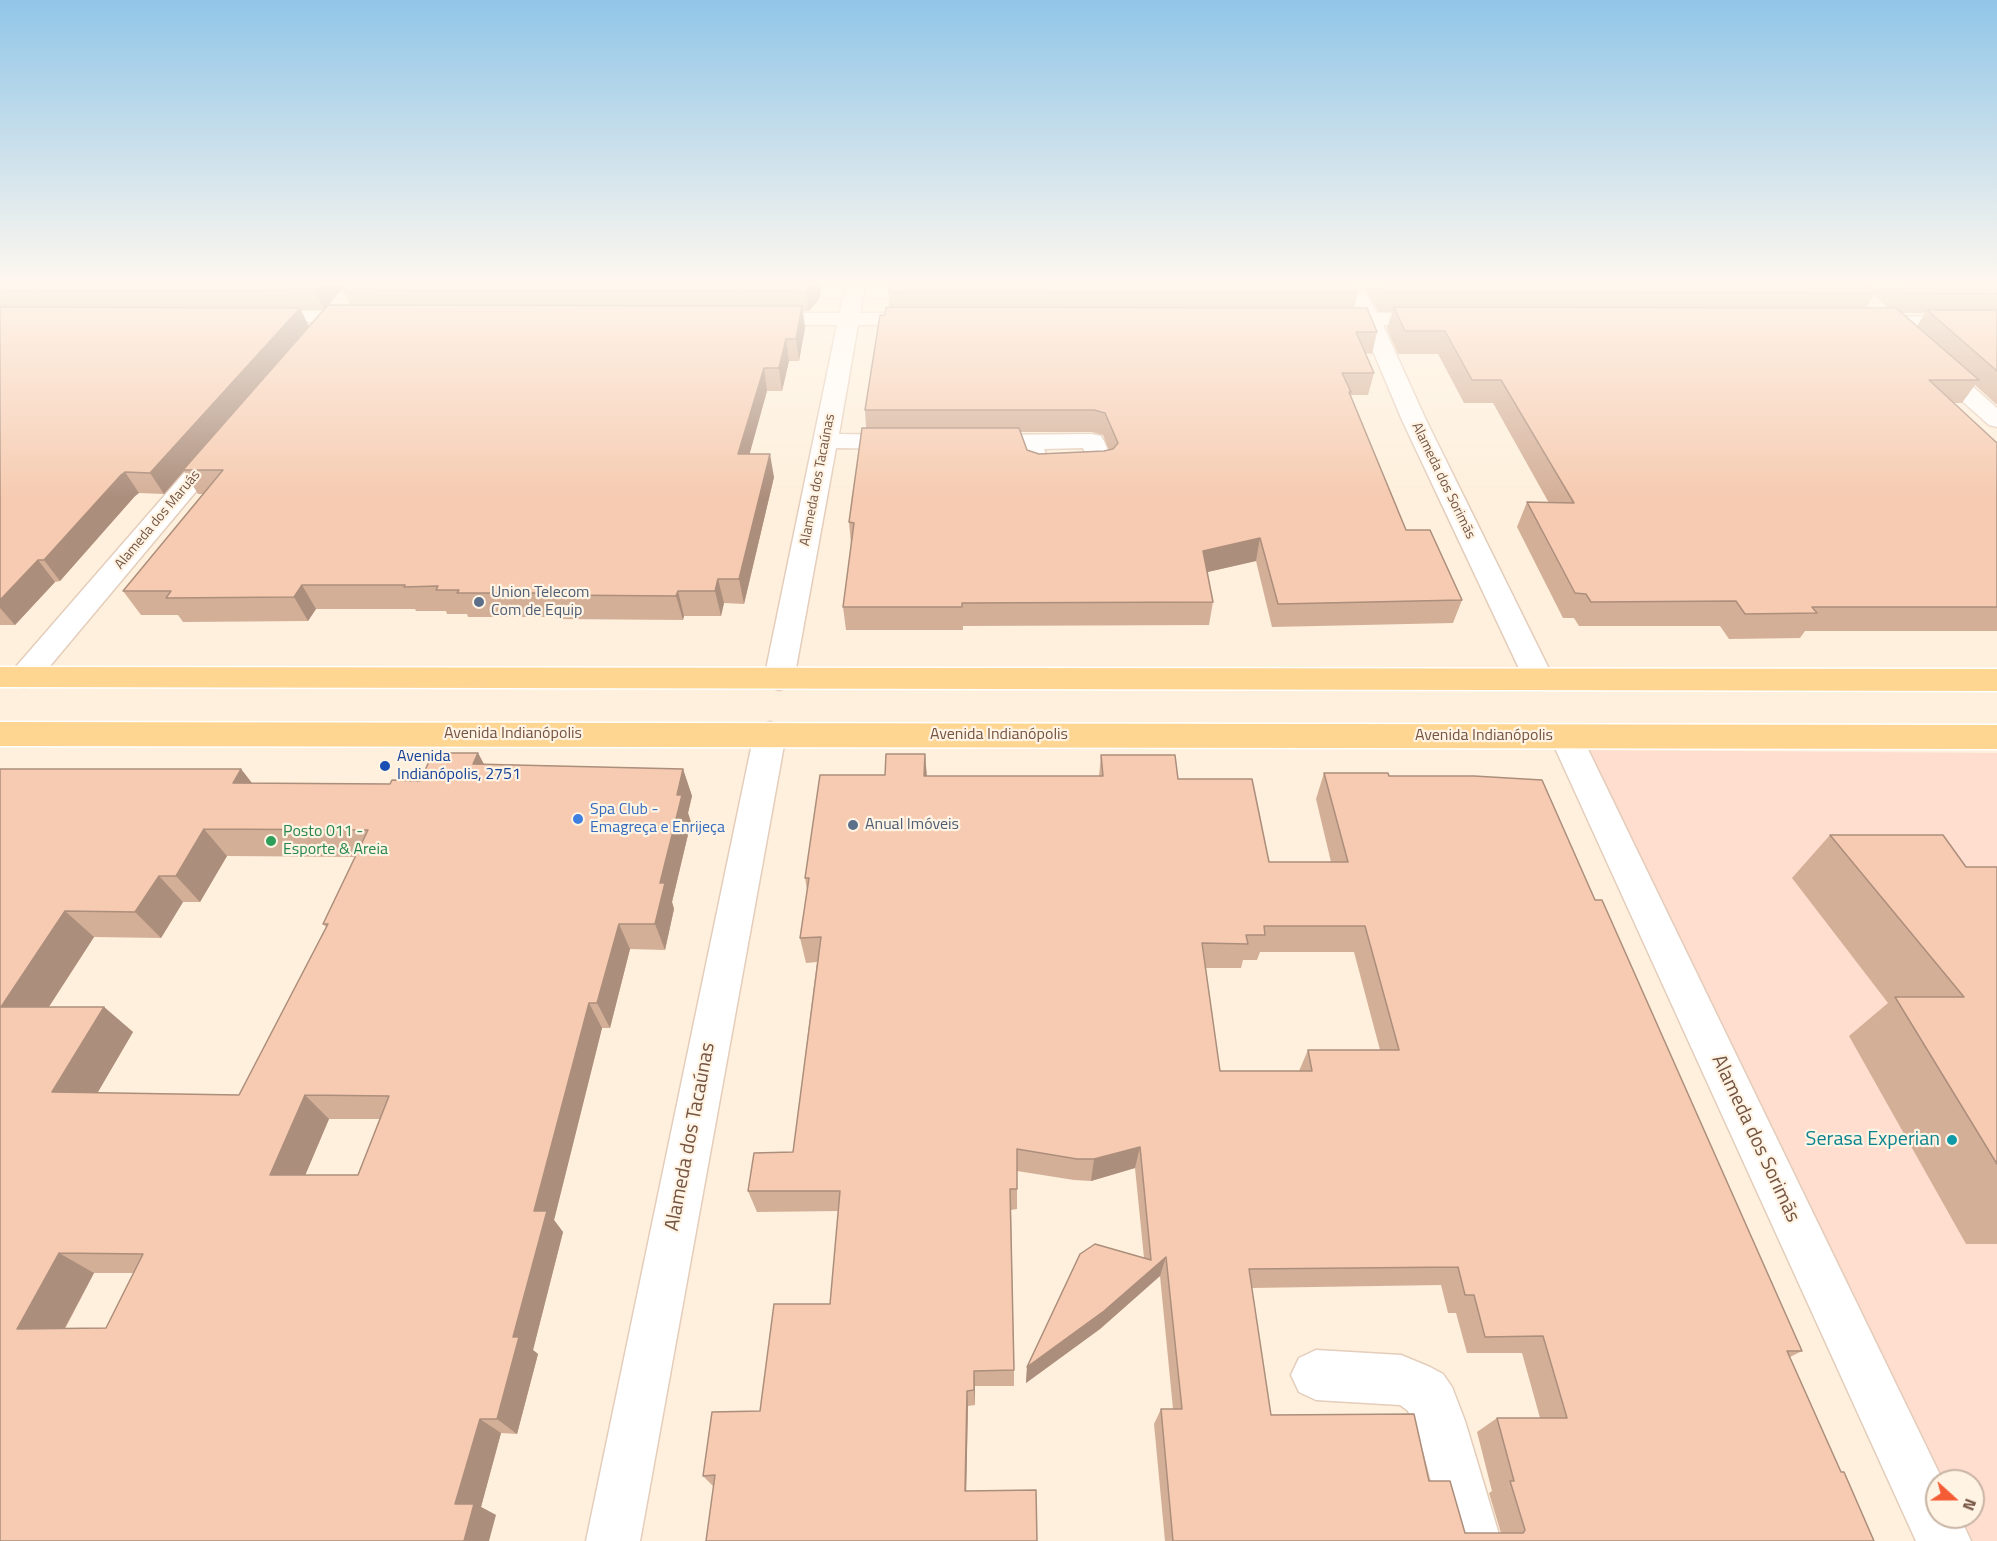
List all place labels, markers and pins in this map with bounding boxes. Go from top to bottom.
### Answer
place label: Union Telecom Com de Equip [491,583,589,621]
marker: Union Telecom Com de Equip [472,595,486,609]
place label: Avenida Indianópolis, 2751 [397,747,521,785]
marker: Avenida Indianópolis, 2751 [378,759,392,773]
place label: Spa Club - Emagreça e Enrijeça [590,800,725,838]
marker: Spa Club - Emagreça e Enrijeça [571,812,585,826]
place label: Anual Imóveis [865,815,959,835]
marker: Anual Imóveis [846,818,860,832]
place label: Posto 011 - Esporte & Areia [283,822,388,860]
marker: Posto 011 - Esporte & Areia [264,834,278,848]
place label: Serasa Experian [1806,1128,1940,1152]
marker: Serasa Experian [1945,1133,1959,1147]

